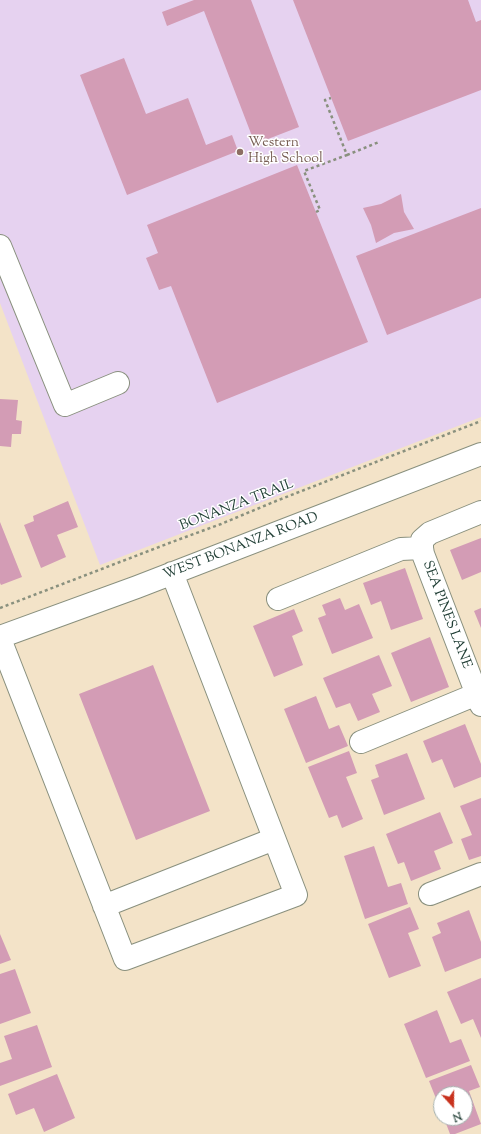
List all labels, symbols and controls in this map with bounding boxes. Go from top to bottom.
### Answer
place label: Western High School [248,136,323,168]
marker: Western High School [235,147,245,157]
street label: BONANZA TRAIL [178,477,296,535]
street label: WEST BONANZA ROAD [161,510,321,584]
street label: SEA PINES LANE [418,559,474,671]
north arrow [433,1086,473,1126]
text: N [450,1107,464,1125]

